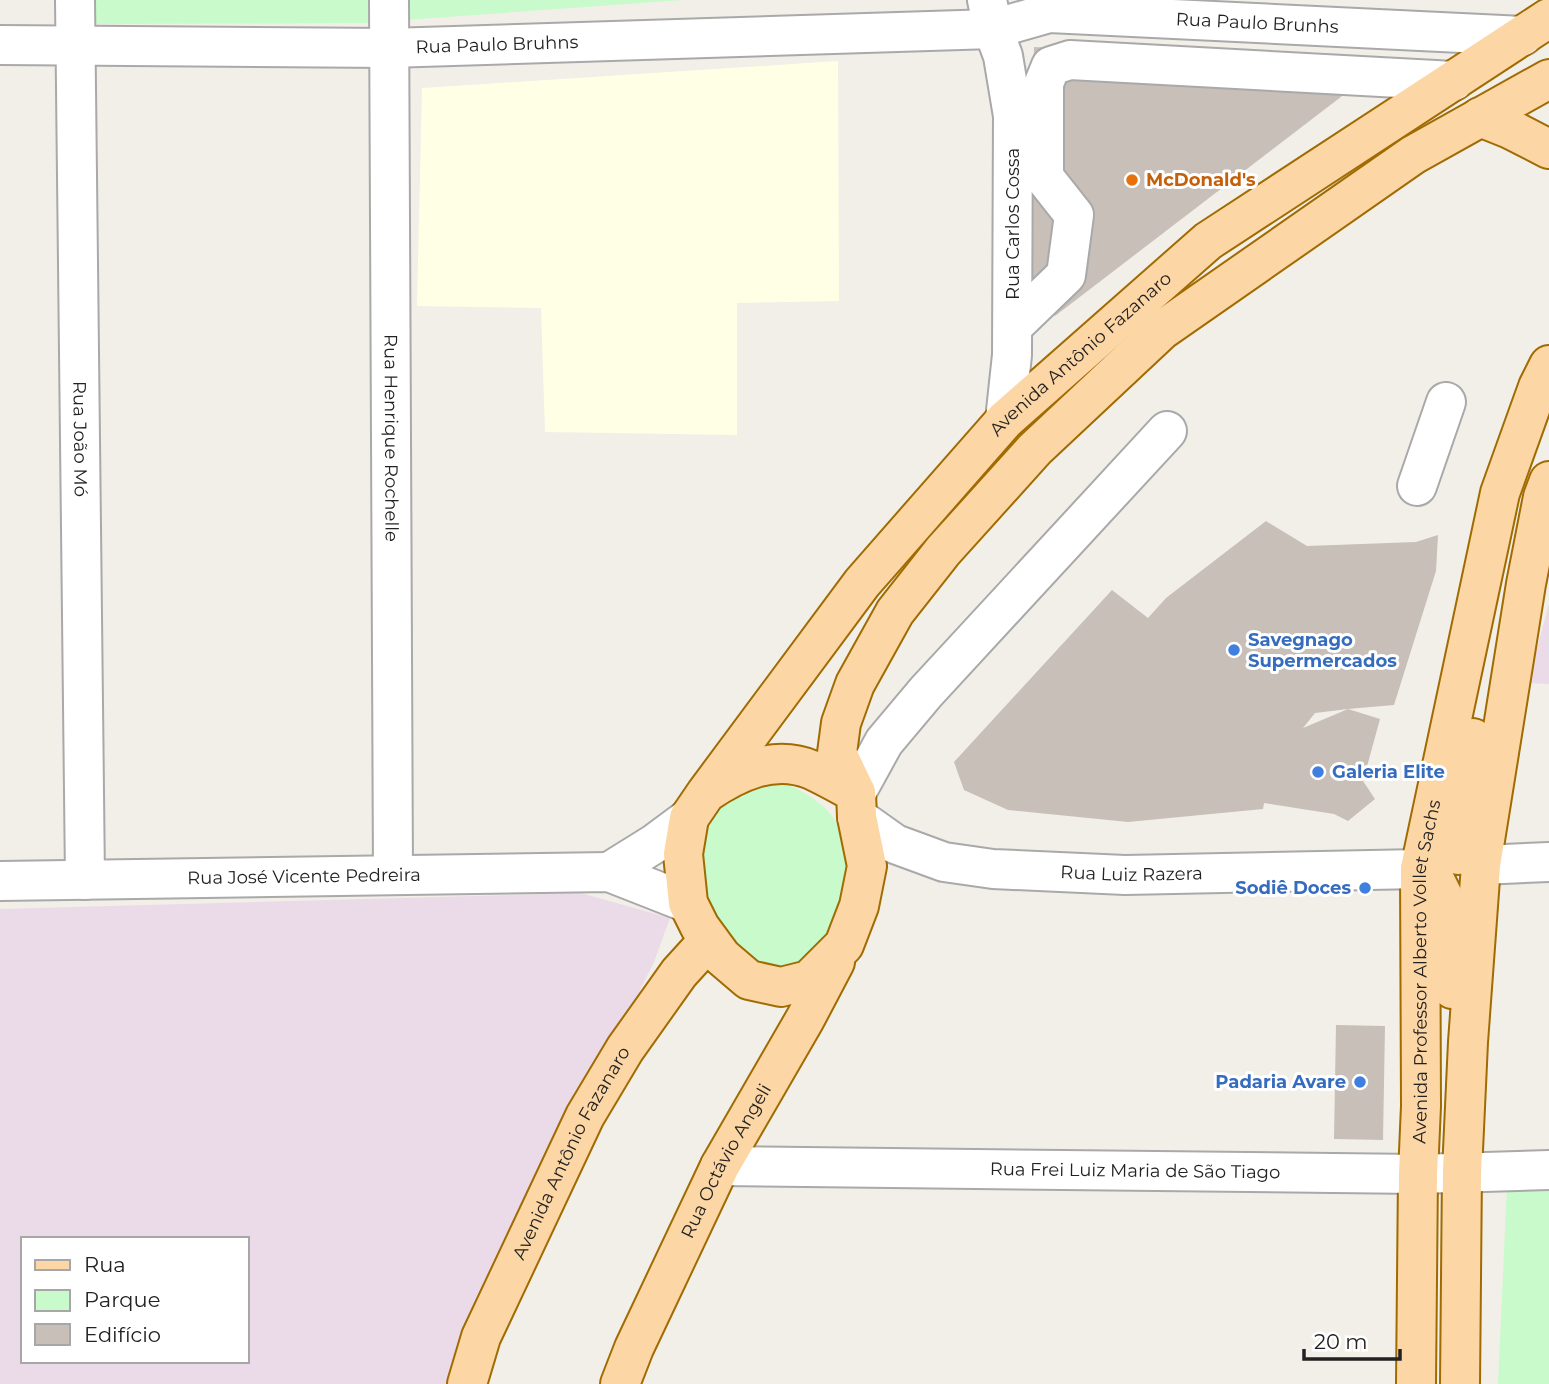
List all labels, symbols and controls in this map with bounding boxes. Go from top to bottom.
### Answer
street label: Rua Paulo Brunhs [1175,8,1339,38]
street label: Rua Paulo Bruhns [415,31,579,58]
street label: Rua Carlos Cossa [1002,148,1024,300]
place label: McDonald's [1146,169,1256,191]
marker: McDonald's [1124,172,1140,188]
street label: Avenida Antônio Fazanaro [985,267,1176,441]
street label: Rua Henrique Rochelle [380,334,402,542]
street label: Rua João Mó [68,381,92,497]
place label: Savegnago Supermercados [1248,629,1397,672]
marker: Savegnago Supermercados [1226,642,1242,658]
place label: Galeria Elite [1332,761,1445,783]
marker: Galeria Elite [1310,764,1326,780]
street label: Avenida Professor Alberto Vollet Sachs [1408,797,1445,1144]
street label: Rua Luiz Razera [1060,861,1203,886]
street label: Rua José Vicente Pedreira [187,864,421,889]
place label: Sodiê Doces [1235,877,1351,899]
marker: Sodiê Doces [1357,880,1373,896]
street label: Avenida Antônio Fazanaro [508,1043,635,1263]
place label: Padaria Avare [1215,1071,1346,1093]
marker: Padaria Avare [1352,1074,1368,1090]
street label: Rua Octávio Angeli [676,1080,776,1242]
street label: Rua Frei Luiz Maria de São Tiago [990,1158,1280,1183]
legend [21,1237,248,1363]
text: Rua [84,1252,126,1277]
text: Parque [84,1287,160,1312]
scale bar [1304,1318,1400,1362]
text: Edifício [84,1322,161,1347]
text: 20 m [1314,1329,1368,1354]

